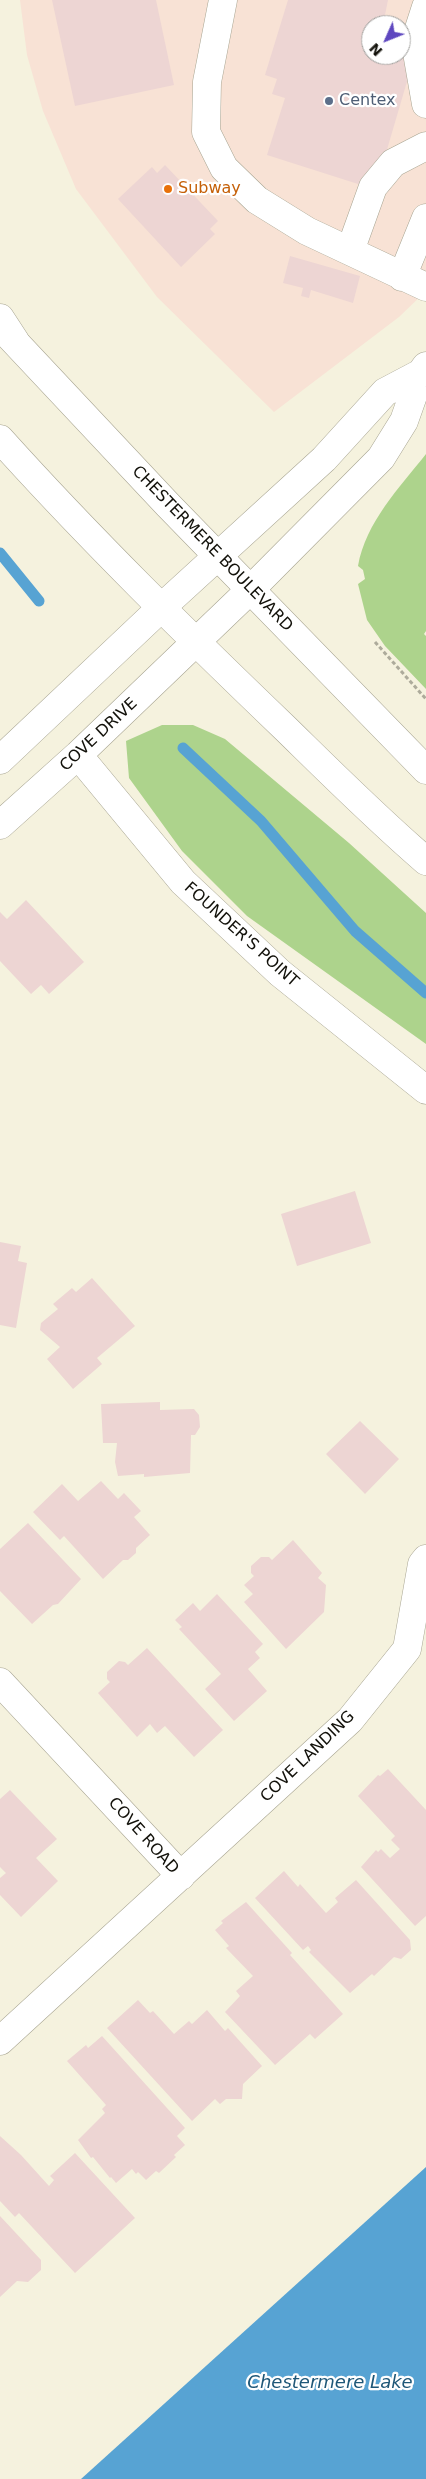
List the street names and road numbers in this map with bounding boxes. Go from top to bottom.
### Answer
street label: CHESTERMERE BOULEVARD [128,462,296,636]
street label: COVE DRIVE [56,694,142,776]
street label: FOUNDER'S POINT [180,879,302,991]
street label: COVE LANDING [257,1707,359,1807]
street label: COVE ROAD [104,1794,182,1878]

